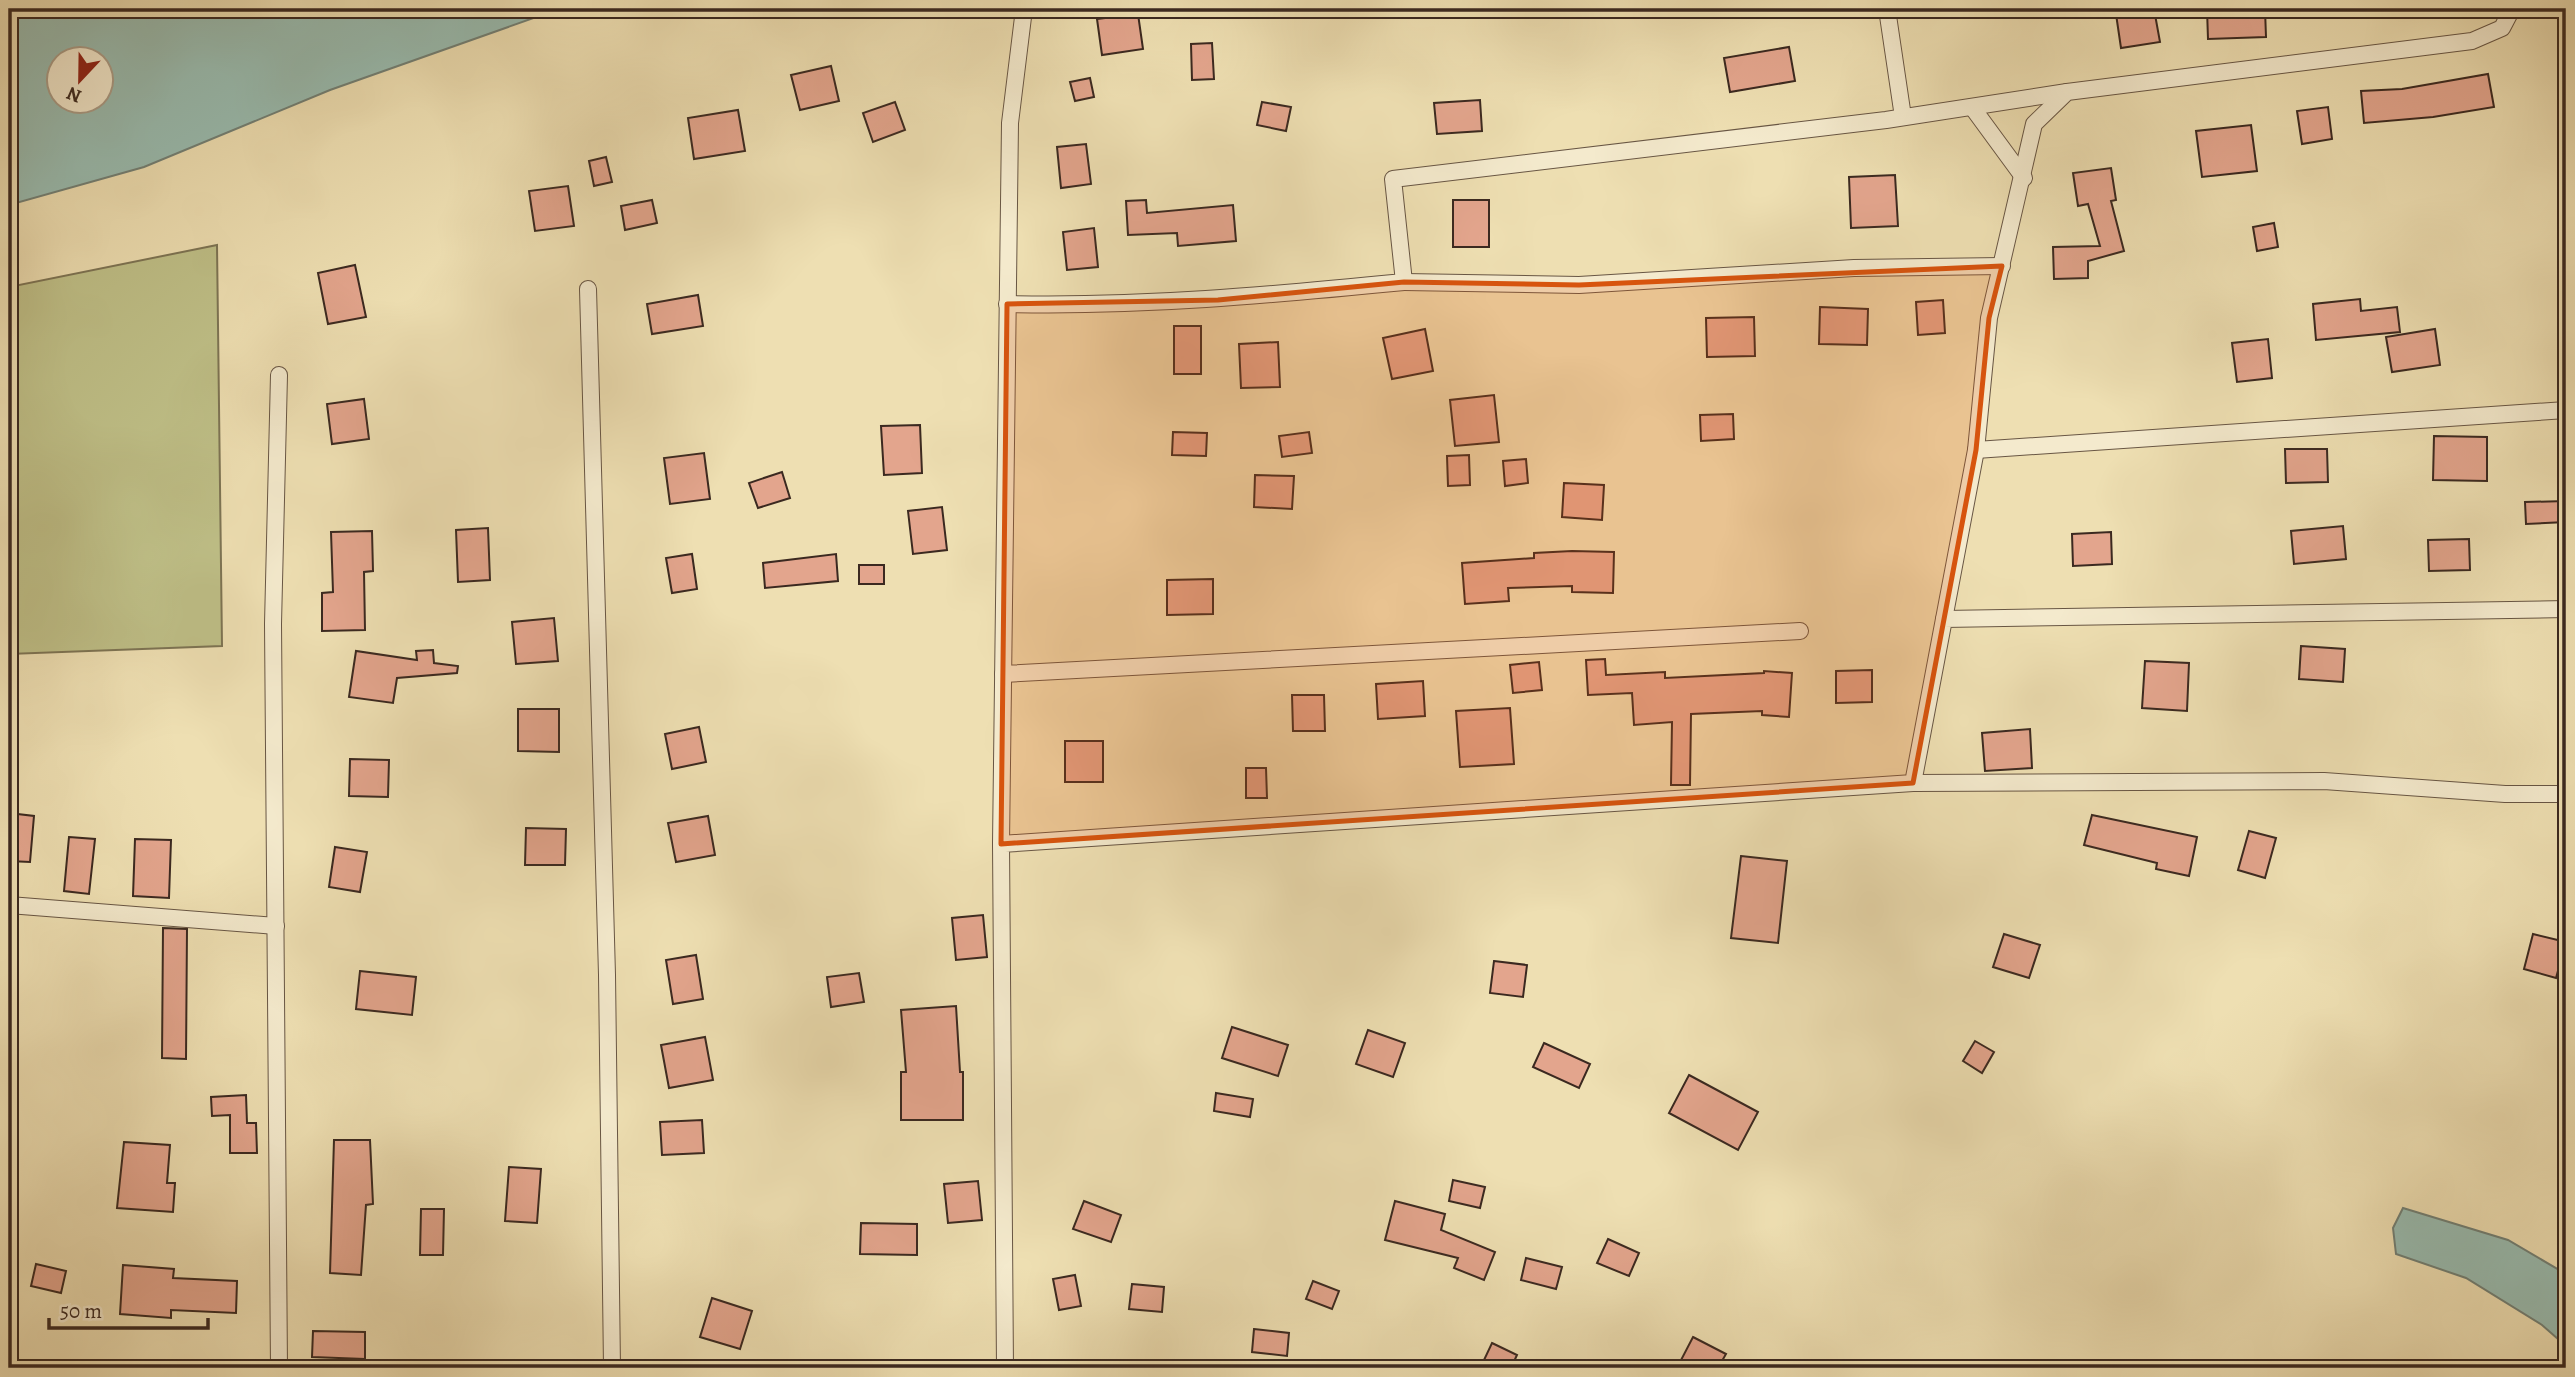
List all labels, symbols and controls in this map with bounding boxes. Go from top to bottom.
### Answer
north arrow [46,46,116,116]
text: N [63,80,85,109]
scale bar [49,1286,208,1330]
text: 50 m [60,1297,102,1325]

